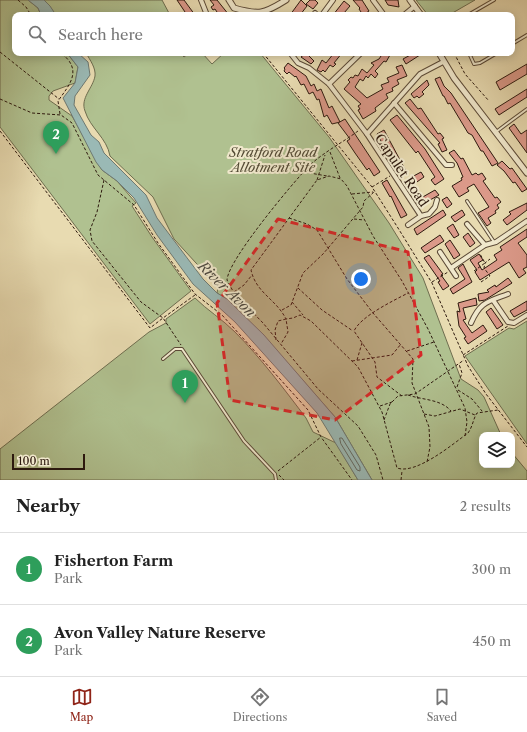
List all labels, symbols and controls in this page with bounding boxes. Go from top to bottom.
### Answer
search box [12,12,515,56]
icon: search [26,23,48,45]
text: Search here [58,25,143,44]
pin: 2 [43,121,69,154]
street label: Capulet Road [372,131,432,209]
park label: Stratford Road Allotment Site [228,144,318,175]
water label: River Avon [194,256,260,321]
your location [351,269,371,289]
pin: 1 [172,370,198,403]
map controls [479,432,515,468]
button: layers [479,432,515,468]
scale bar [12,452,85,471]
text: 100 m [18,454,50,468]
text: Nearby [16,496,80,516]
text: 2 results [460,498,511,514]
text: Fisherton Farm [54,551,173,570]
text: 1 [26,561,32,577]
text: 300 m [472,561,511,577]
text: Park [54,570,82,586]
text: Avon Valley Nature Reserve [54,623,266,642]
text: 2 [25,633,33,649]
text: 450 m [473,633,511,649]
text: Park [54,642,82,658]
tab: Map [70,686,93,724]
tab: Directions [233,686,287,724]
tab: Saved [427,686,457,724]

